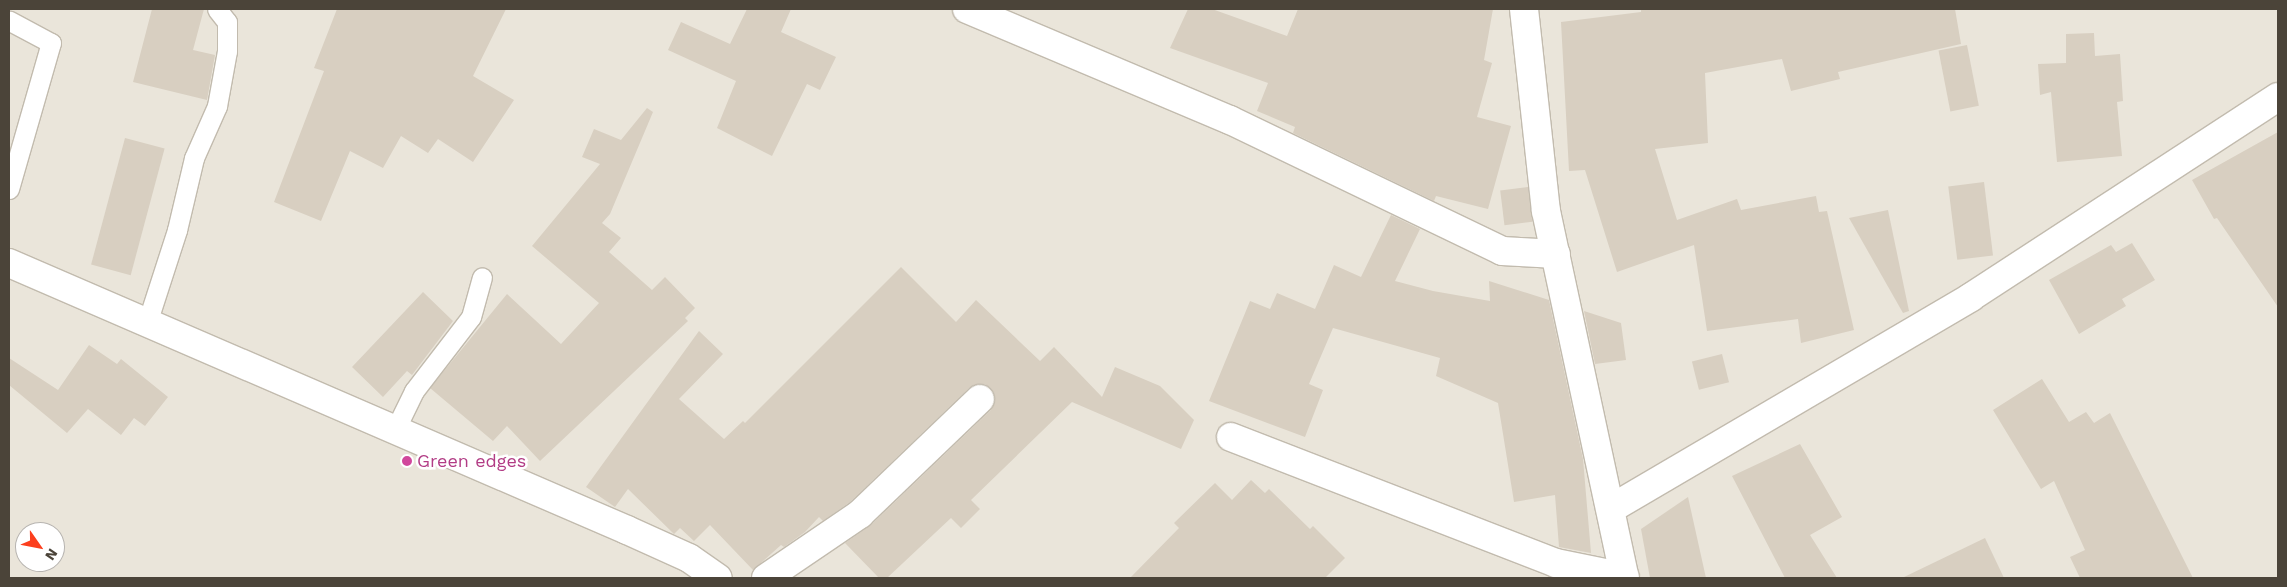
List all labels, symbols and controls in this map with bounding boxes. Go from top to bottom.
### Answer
place label: Green edges [417,450,526,472]
marker: Green edges [401,455,413,467]
north arrow [15,522,65,572]
text: N [42,546,61,563]

